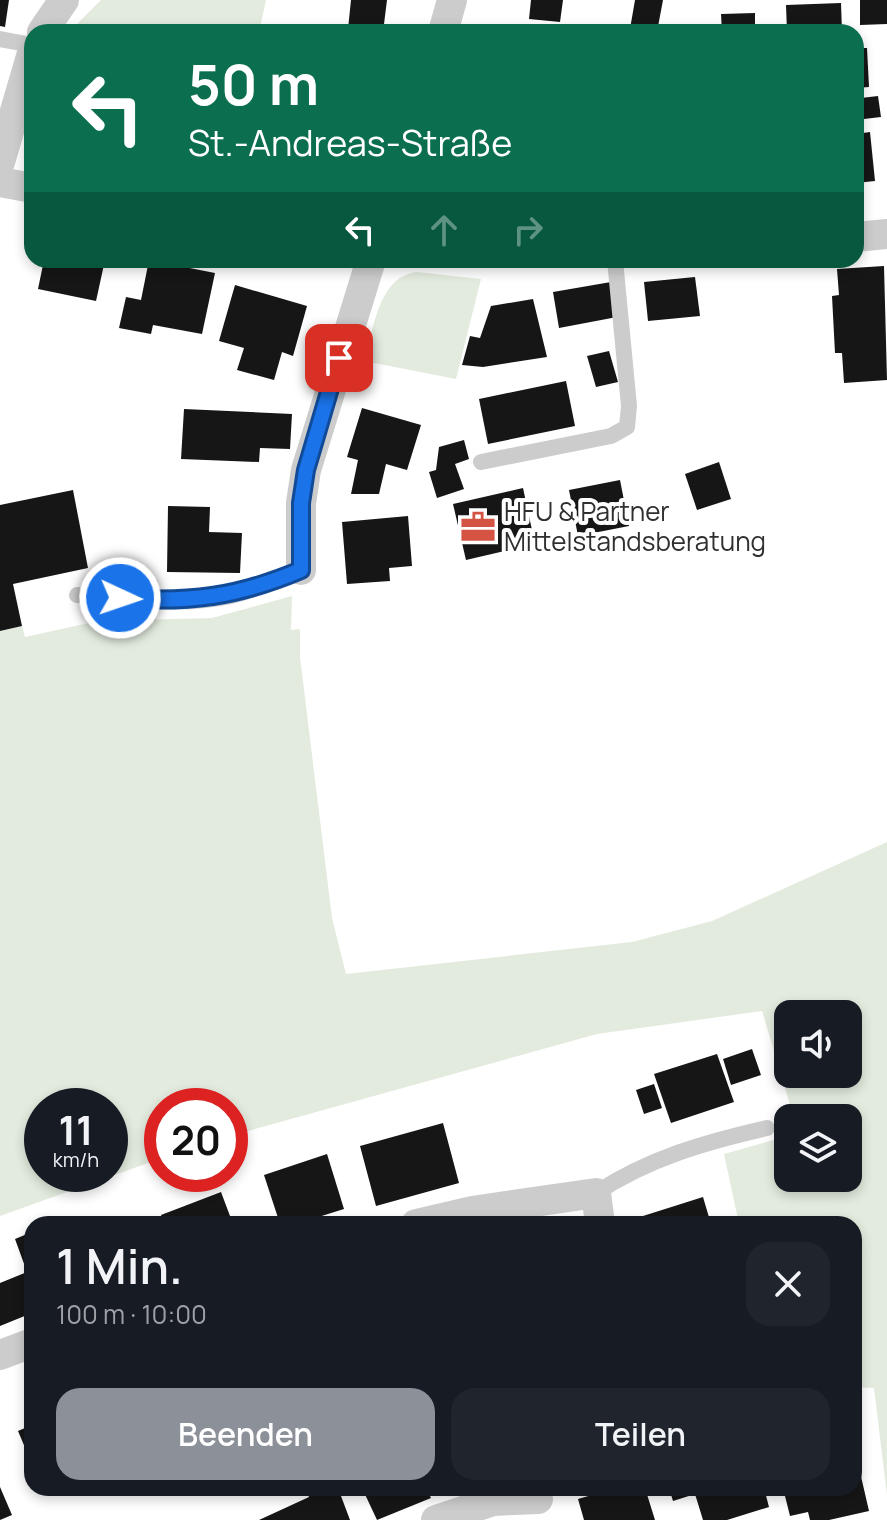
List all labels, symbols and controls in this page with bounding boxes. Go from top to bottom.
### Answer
text: 50 m [188,45,319,122]
icon: left [56,56,160,160]
text: St.-Andreas-Straße [188,118,512,167]
icon: left [338,208,382,252]
icon: ahead [422,208,466,252]
icon: right [506,208,550,252]
pin [305,324,373,392]
icon: arrive [317,336,361,380]
place label: HFU & Partner Mittelstandsberatung [504,493,766,559]
office icon: HFU & Partner Mittelstandsberatung [459,508,497,546]
position arrow [78,556,162,640]
map controls [774,1000,862,1192]
button: sound [774,1000,862,1088]
speed limit sign: 20 [144,1088,248,1192]
text: 11 [58,1102,94,1157]
button: layers [774,1104,862,1192]
text: km/h [53,1146,99,1173]
text: 1 Min. [56,1233,183,1298]
button: close [746,1242,830,1326]
text: 100 m · 10:00 [56,1296,207,1332]
button: Beenden [56,1388,435,1480]
button: Teilen [451,1388,830,1480]

